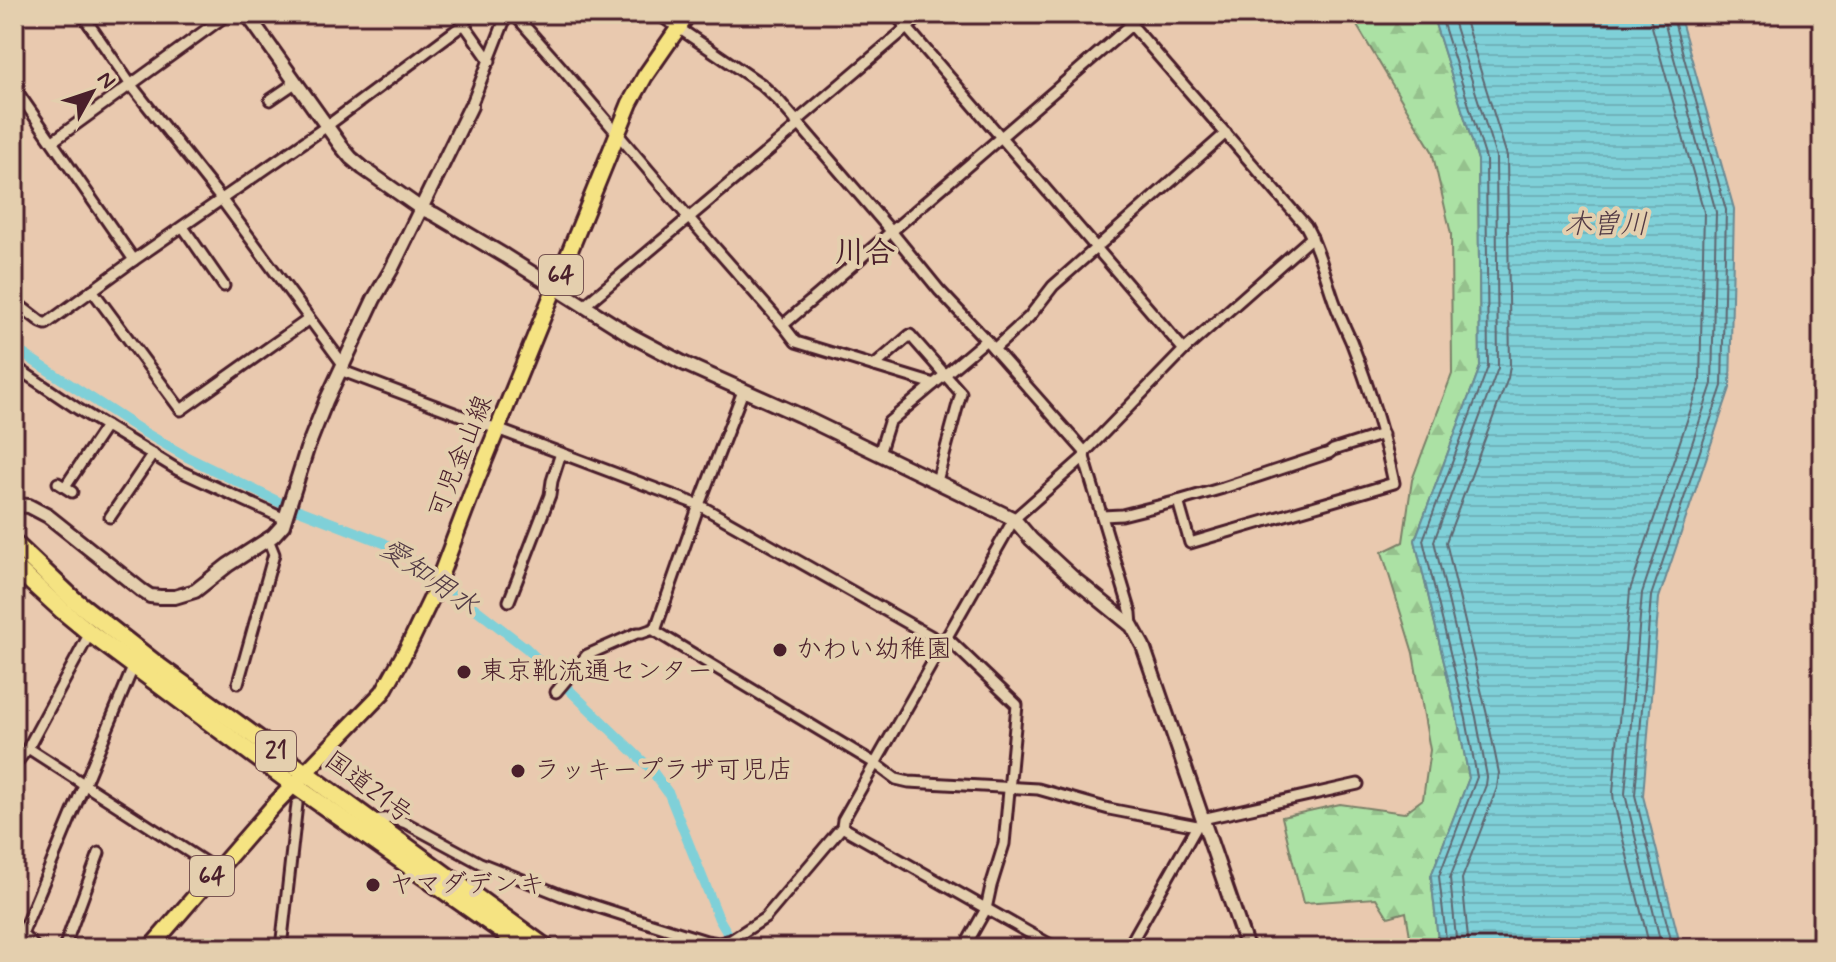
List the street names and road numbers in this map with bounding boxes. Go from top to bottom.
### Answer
road number: 64 [539,255,583,295]
street label: 可児金山線 [421,390,501,524]
road number: 21 [256,731,296,771]
street label: 国道21号 [317,744,419,832]
road number: 64 [190,856,234,896]

